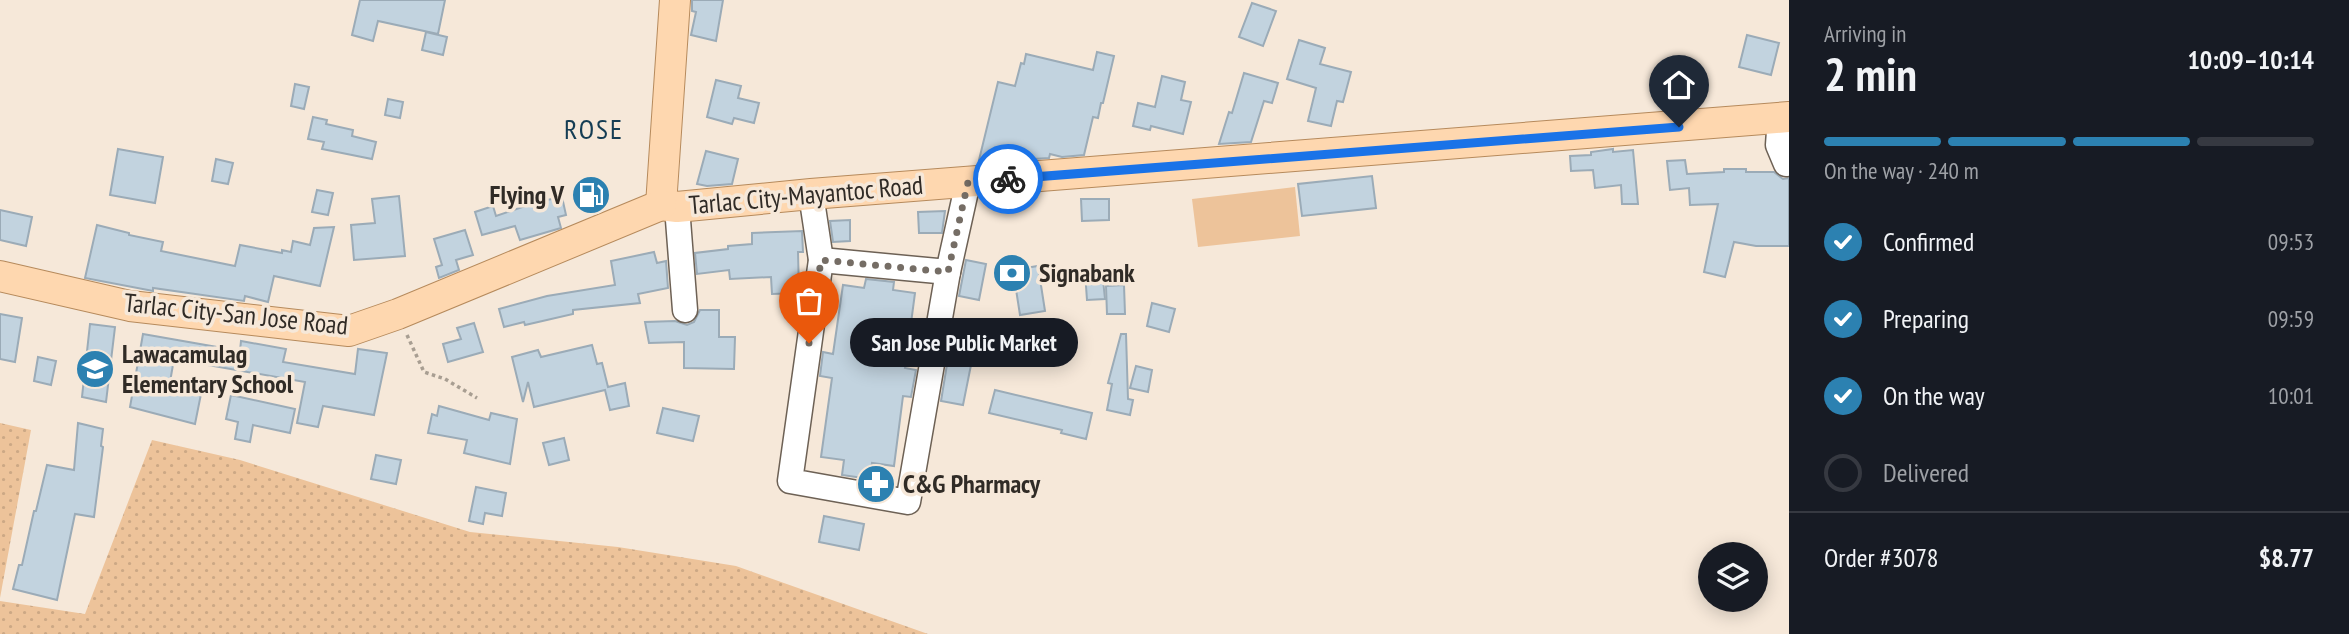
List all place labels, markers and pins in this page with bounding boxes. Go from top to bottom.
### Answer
pin [1649,55,1709,127]
fuel station icon: Flying V [570,174,612,216]
place label: Flying V [490,178,565,211]
bank icon: Signabank [991,252,1033,294]
place label: Signabank [1039,256,1135,289]
pin [779,271,839,343]
callout: San Jose Public Market [851,318,1078,368]
place label: Lawacamulag Elementary School [122,337,294,400]
school or university icon: Lawacamulag Elementary School [74,348,116,390]
pharmacy icon: C&G Pharmacy [855,463,897,505]
place label: C&G Pharmacy [903,467,1041,500]

